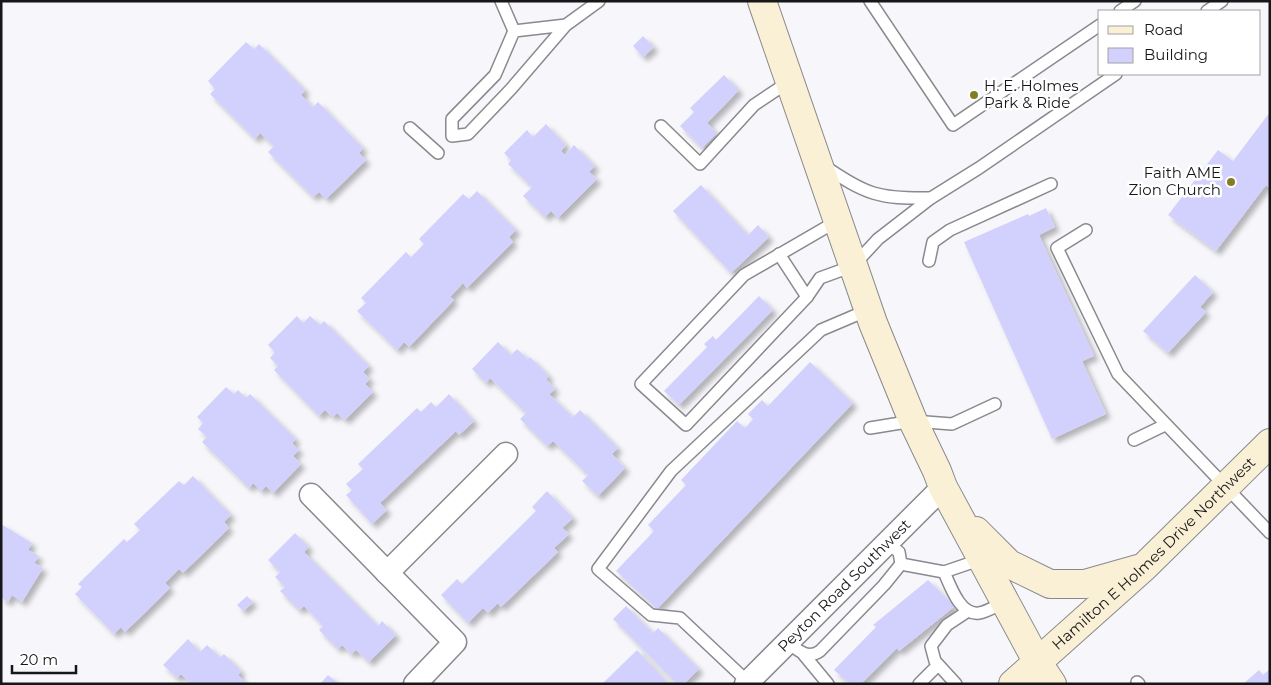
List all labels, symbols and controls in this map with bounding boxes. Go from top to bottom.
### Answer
legend [1098,10,1261,75]
text: Road [1144,20,1183,39]
text: Building [1144,45,1208,64]
place label: H. E. Holmes Park & Ride [984,76,1079,112]
marker: H. E. Holmes Park & Ride [968,89,980,101]
place label: Faith AME Zion Church [1129,163,1221,199]
marker: Faith AME Zion Church [1225,176,1237,188]
street label: Hamilton E Holmes Drive Northwest [1048,453,1259,654]
street label: Peyton Road Southwest [773,515,914,656]
scale bar [12,642,76,674]
text: 20 m [20,650,58,669]

